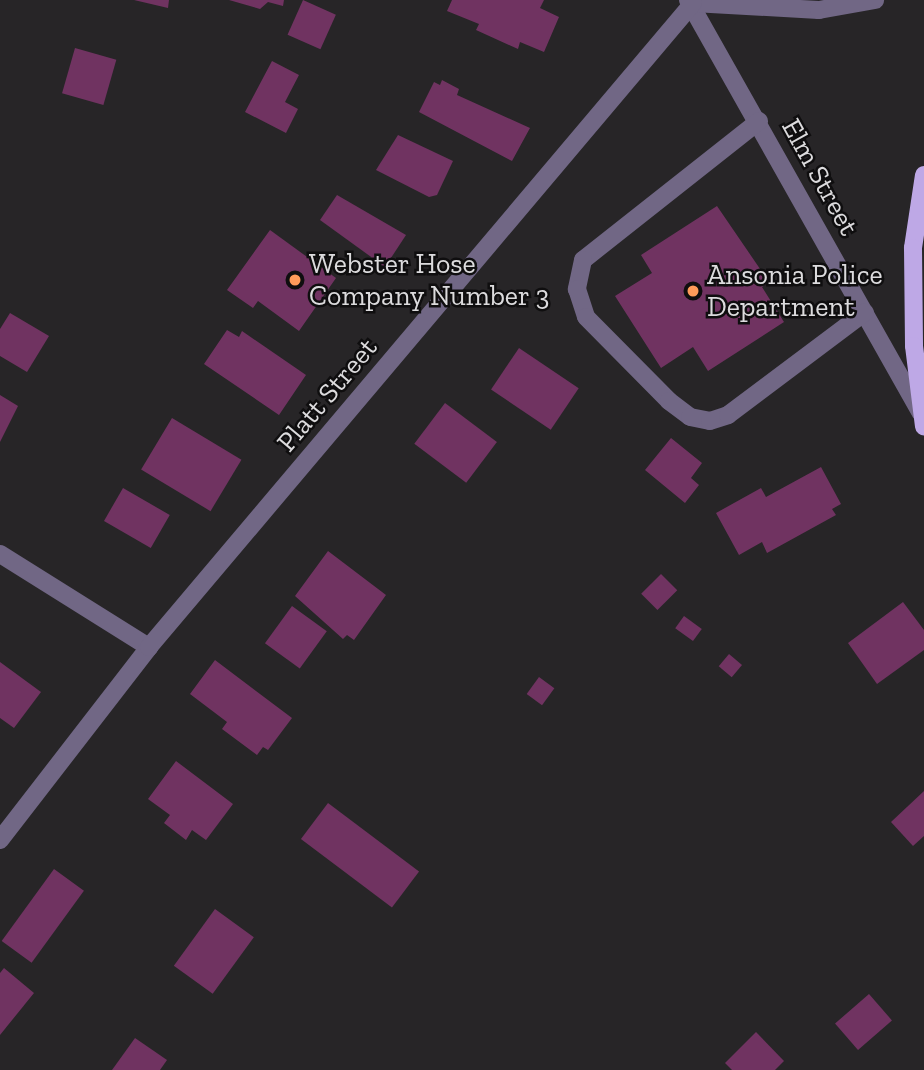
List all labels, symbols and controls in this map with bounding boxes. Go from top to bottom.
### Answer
street label: Elm Street [774,113,866,241]
place label: Webster Hose Company Number 3 [309,247,550,313]
place label: Ansonia Police Department [707,258,883,324]
marker: Webster Hose Company Number 3 [287,272,303,288]
marker: Ansonia Police Department [685,283,701,299]
street label: Platt Street [270,331,384,459]

